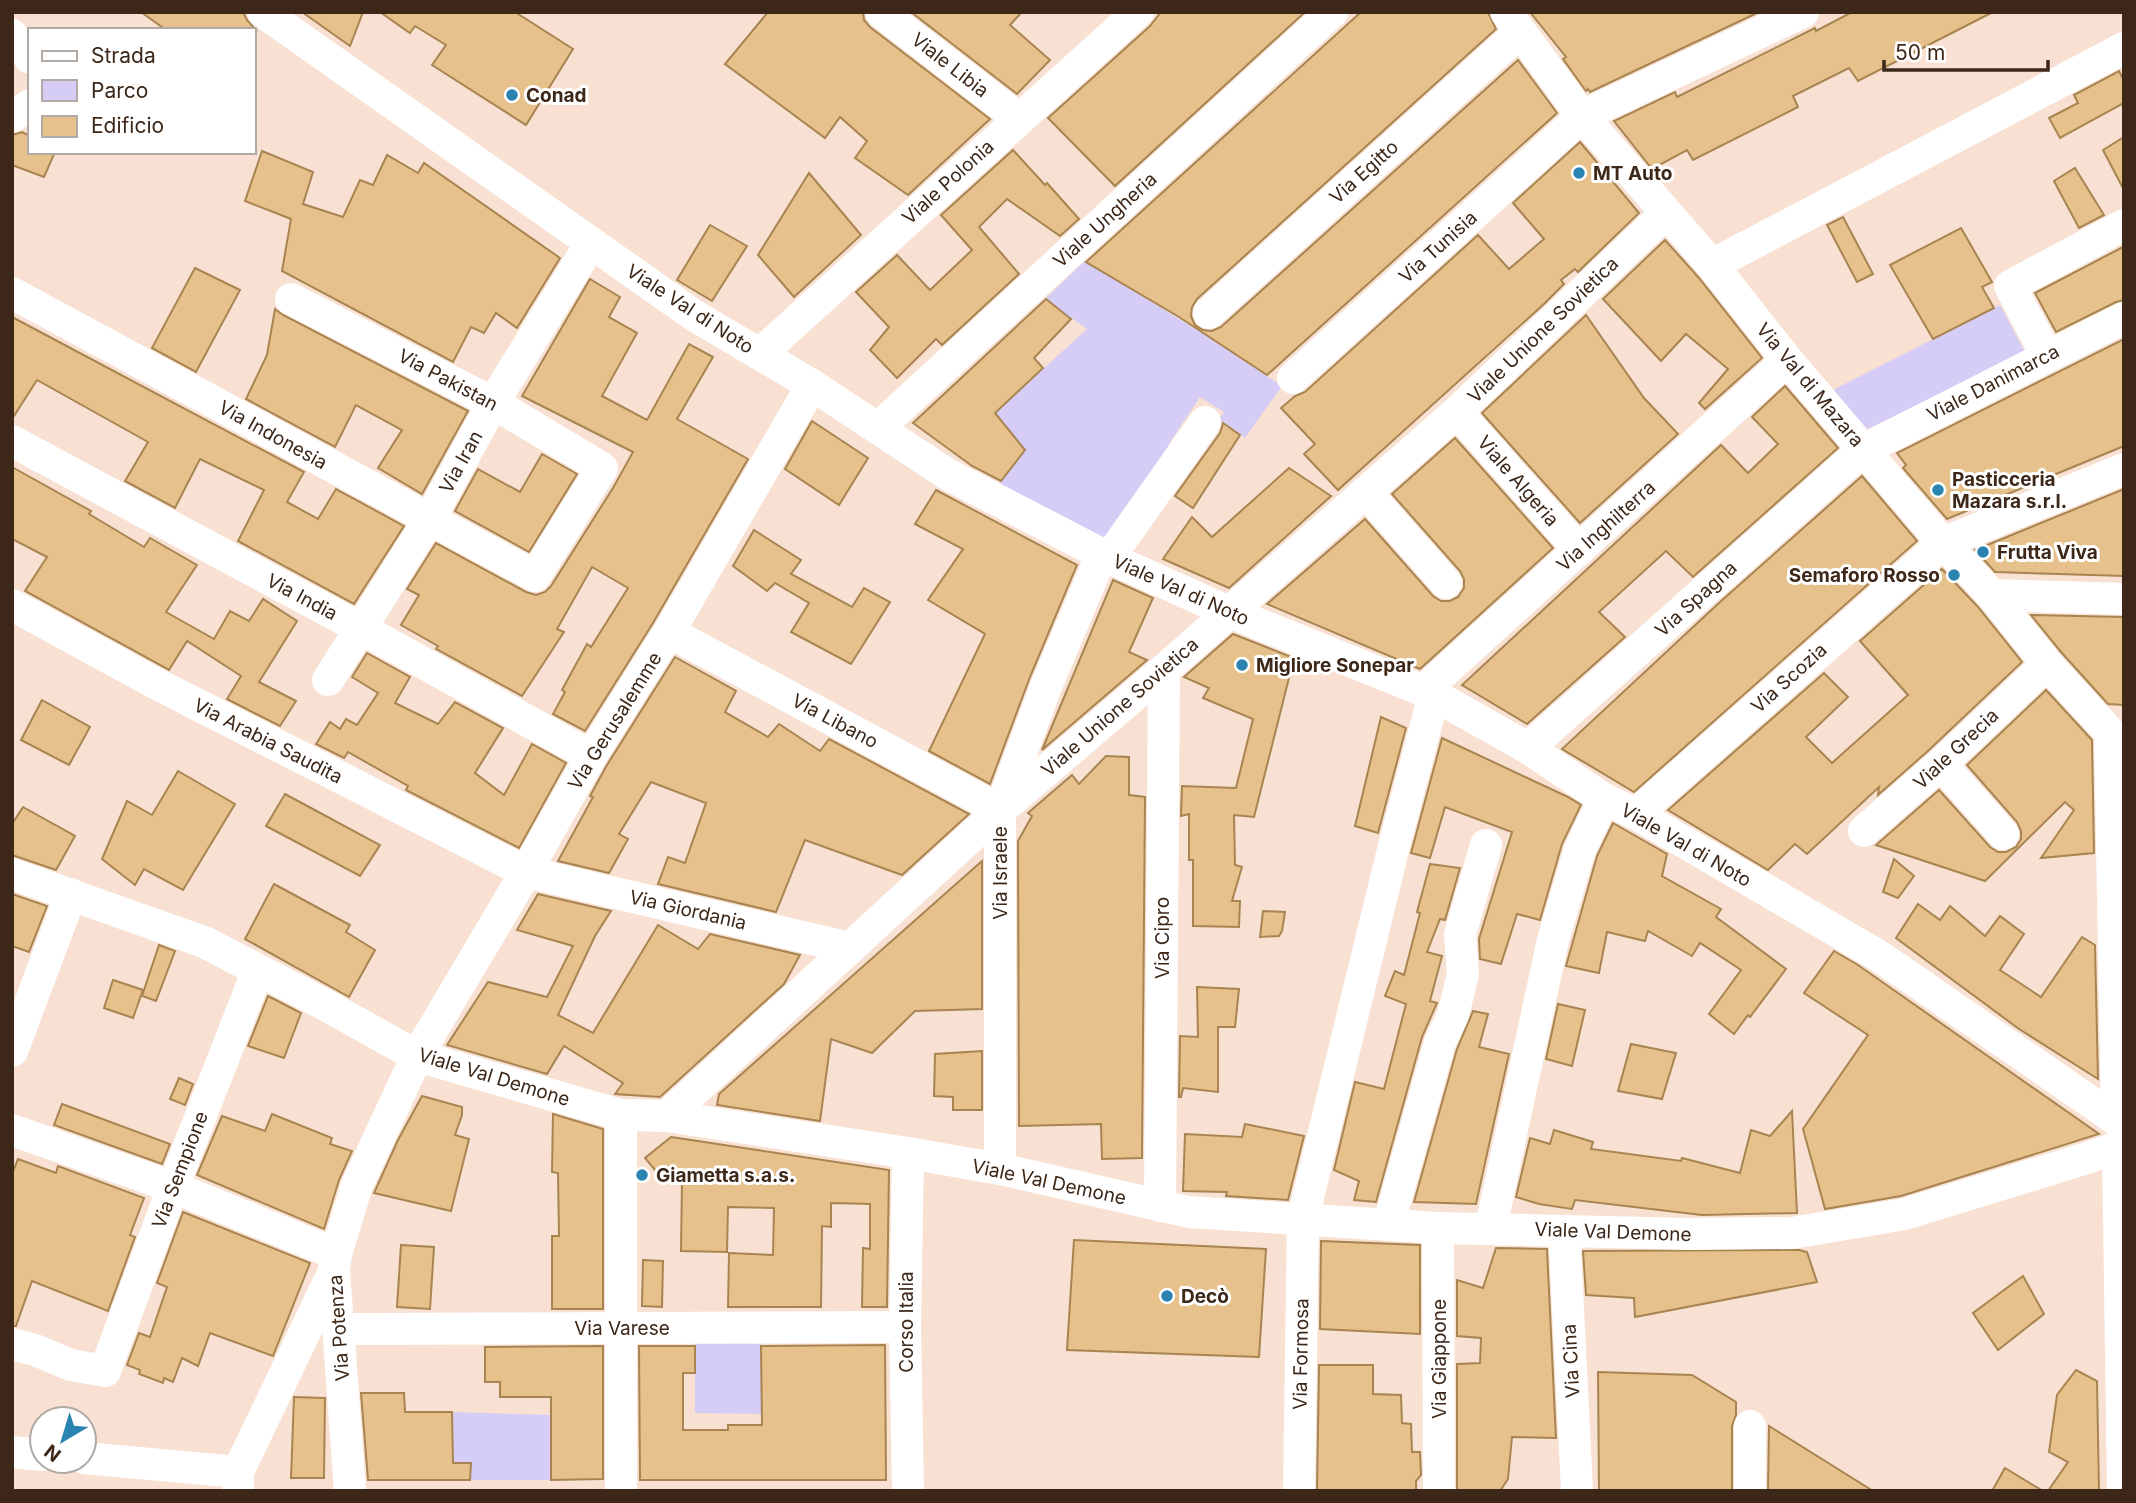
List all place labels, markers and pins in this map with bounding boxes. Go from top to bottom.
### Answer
place label: Conad [526,84,587,107]
marker: Conad [504,87,520,103]
place label: MT Auto [1593,162,1672,185]
marker: MT Auto [1571,165,1587,181]
place label: Pasticceria Mazara s.r.l. [1952,468,2067,513]
marker: Pasticceria Mazara s.r.l. [1930,482,1946,498]
place label: Frutta Viva [1997,541,2098,564]
marker: Frutta Viva [1975,544,1991,560]
place label: Semaforo Rosso [1789,564,1940,587]
marker: Semaforo Rosso [1946,567,1962,583]
place label: Migliore Sonepar [1256,654,1414,677]
marker: Migliore Sonepar [1234,657,1250,673]
place label: Giametta s.a.s. [656,1164,795,1187]
marker: Giametta s.a.s. [634,1167,650,1183]
place label: Decò [1181,1285,1229,1308]
marker: Decò [1159,1288,1175,1304]

